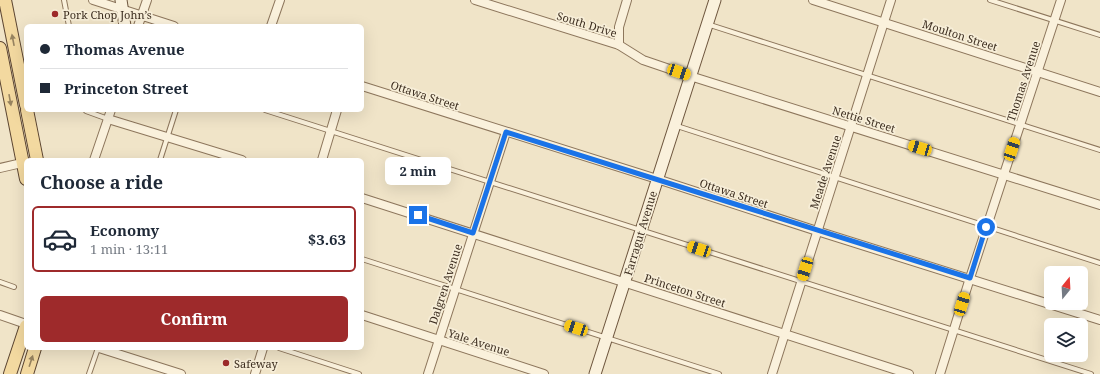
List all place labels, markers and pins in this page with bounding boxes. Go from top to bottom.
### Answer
place label: Pork Chop John’s [63,7,152,22]
marker: Pork Chop John’s [50,9,60,19]
place label: Safeway [234,356,279,371]
marker: Safeway [221,358,231,368]

